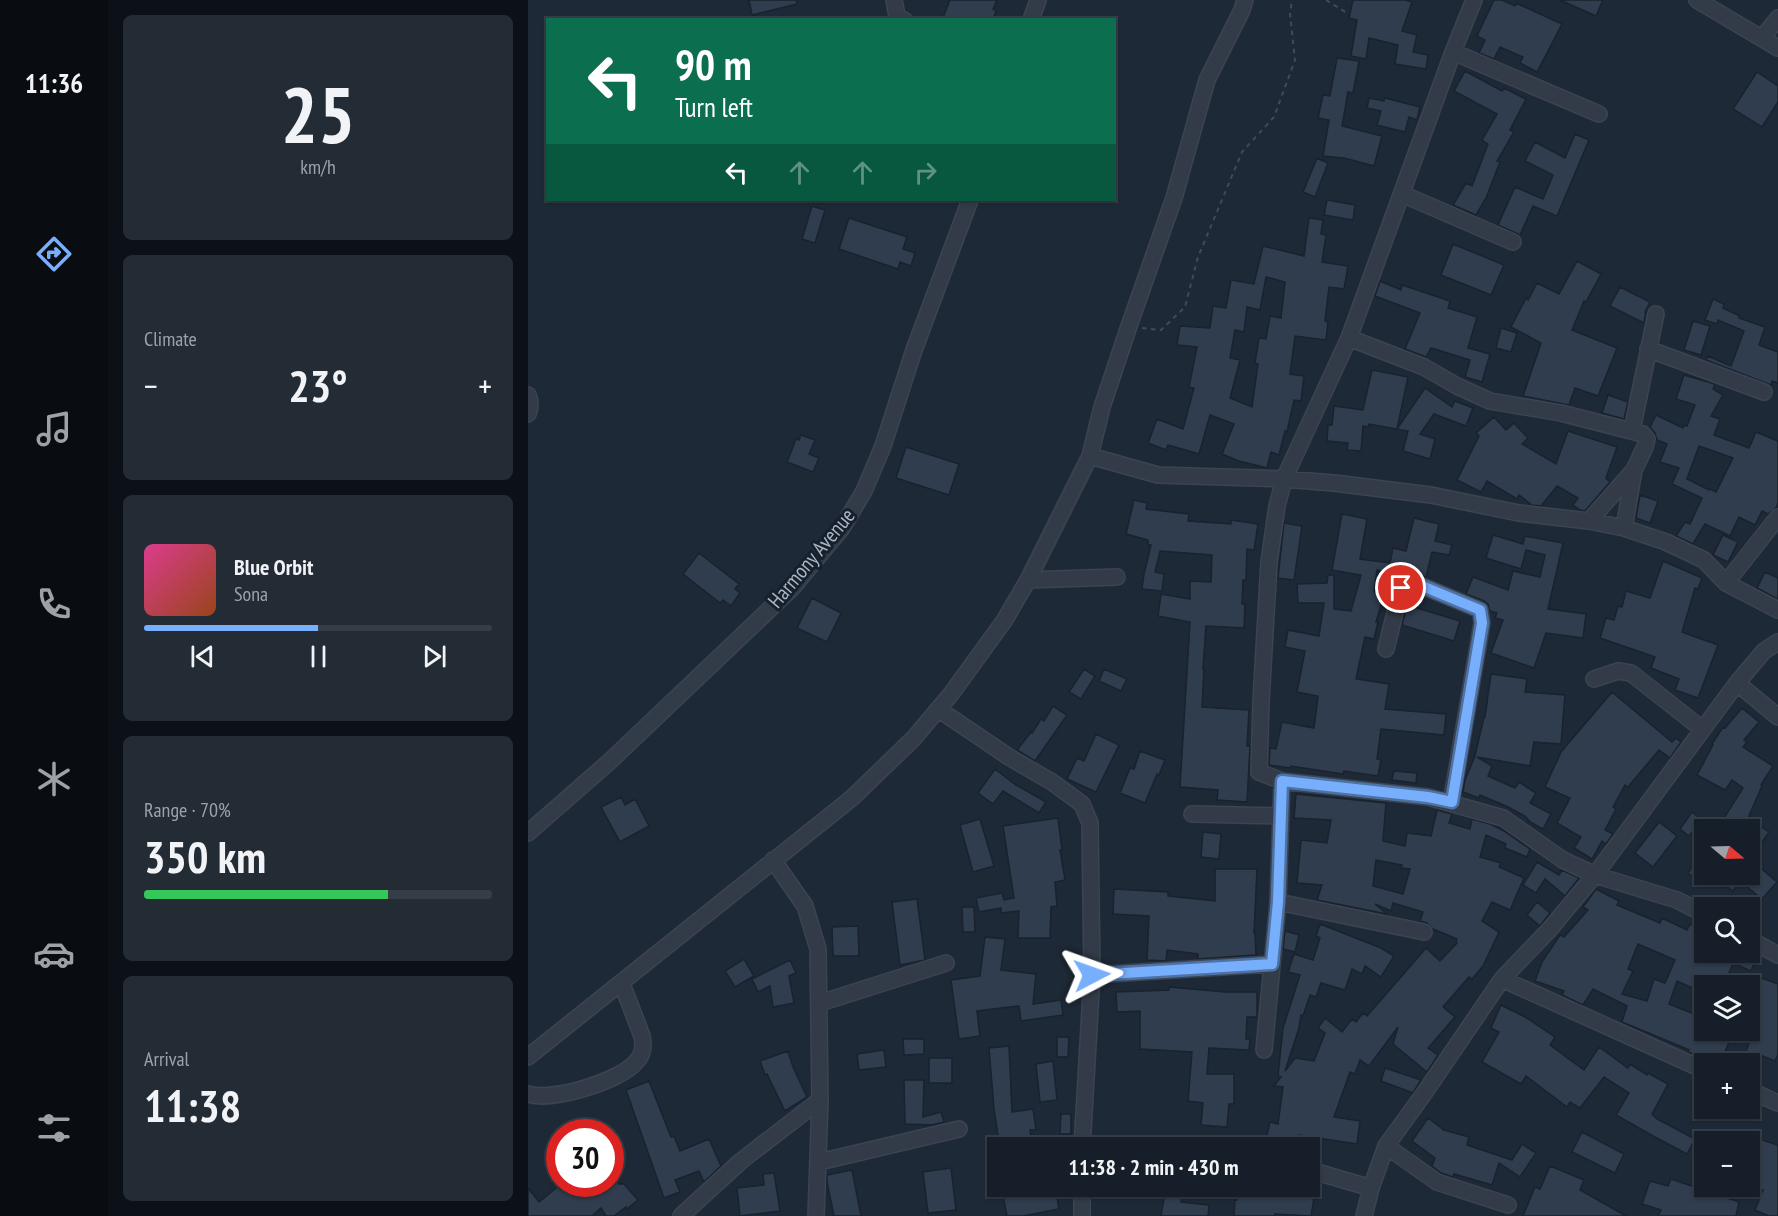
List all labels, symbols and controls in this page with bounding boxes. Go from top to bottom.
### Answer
text: 90 m [675,37,752,92]
icon: left [576,42,654,120]
text: 25 [281,64,355,165]
text: 11:36 [25,66,83,100]
text: Turn left [675,90,753,124]
text: km/h [300,154,336,180]
icon: left [720,156,753,189]
icon: ahead [783,156,816,189]
icon: ahead [846,156,879,189]
icon: right [909,156,942,189]
icon: directions [33,233,75,275]
text: Climate [144,326,197,352]
text: 23° [288,356,348,414]
text: − [144,364,158,407]
text: + [478,364,492,407]
icon: music [33,408,75,450]
street label: Harmony Avenue [762,503,860,613]
text: Blue Orbit [234,553,313,581]
pin [1375,562,1426,613]
icon: arrive [1384,571,1417,604]
text: Sona [234,581,268,607]
icon: phone [33,583,75,625]
icon: previous [186,640,219,673]
icon: pause [302,640,335,673]
icon: next [418,640,451,673]
icon: climate [33,758,75,800]
text: Range · 70% [144,797,231,823]
north arrow [1694,819,1760,885]
map controls [1694,819,1760,1197]
text: 350 km [144,827,266,885]
button: search [1694,897,1760,963]
icon: car [33,933,75,975]
position arrow [1060,943,1124,1007]
button: layers [1694,975,1760,1041]
text: Arrival [144,1046,189,1072]
button: + [1694,1053,1760,1119]
text: 11:38 [144,1076,241,1134]
icon: filters [33,1107,75,1149]
speed limit sign: 30 [546,1119,624,1197]
button: − [1694,1131,1760,1197]
text: 11:38 · 2 min · 430 m [1068,1153,1239,1181]

